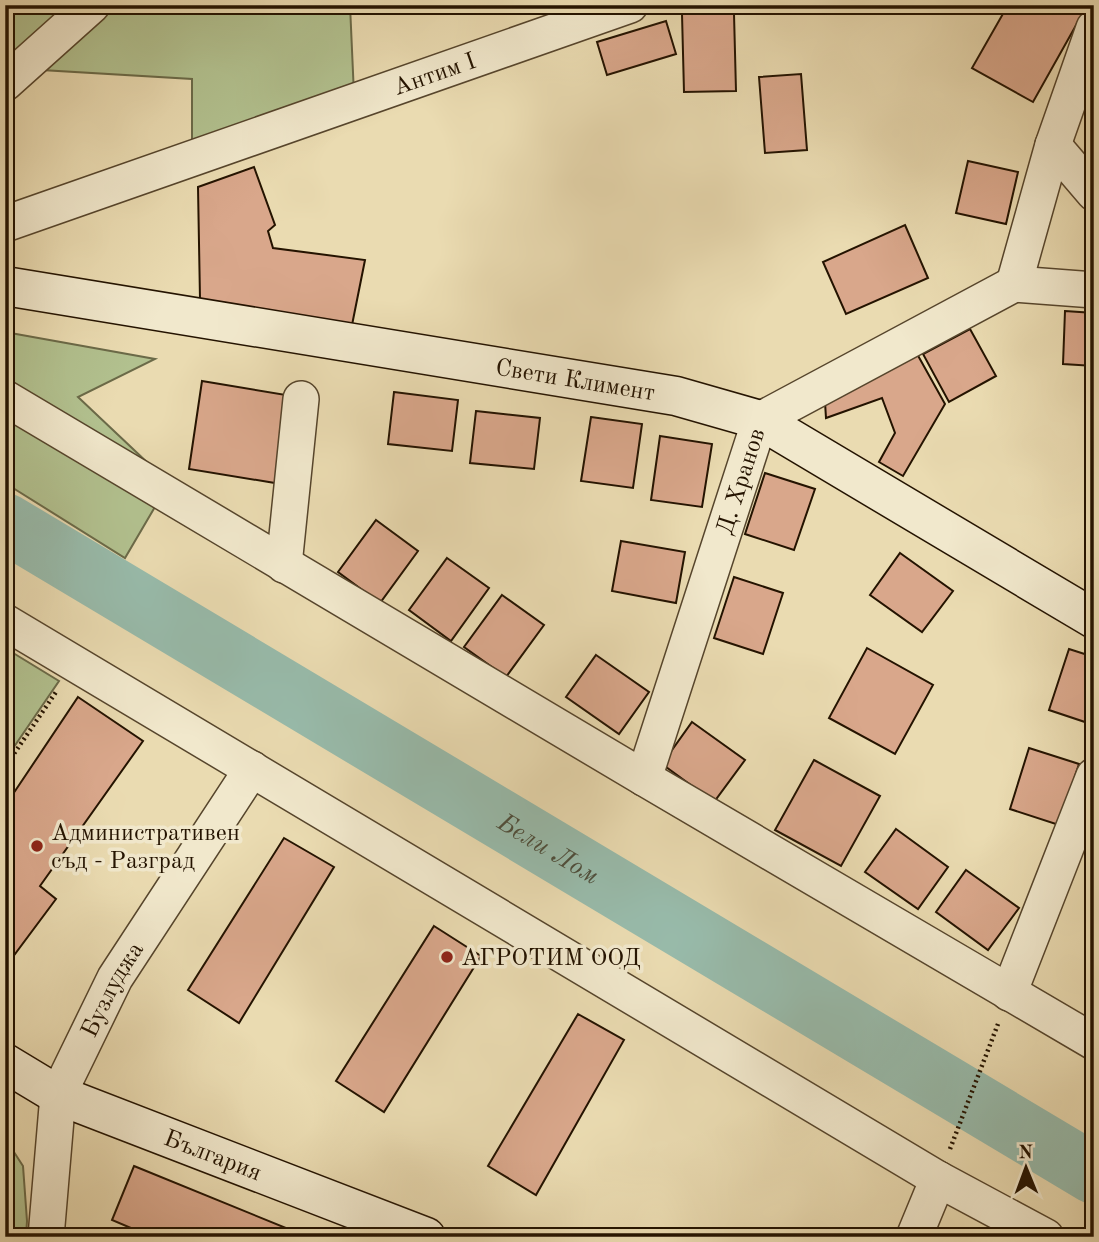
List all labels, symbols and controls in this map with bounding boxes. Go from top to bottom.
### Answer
street label: Антим I [391,50,480,101]
street label: Свети Климент [493,357,657,406]
street label: Д. Хранов [714,426,770,538]
water label: Бели Лом [492,809,603,890]
place label: Административен съд - Разград [51,822,240,874]
marker: Административен съд - Разград [29,838,45,854]
street label: Бузлуджа [78,938,149,1042]
place label: АГРОТИМ ООД [461,947,641,971]
marker: АГРОТИМ ООД [439,949,455,965]
street label: България [160,1127,264,1186]
north arrow [990,1134,1060,1204]
text: N [1018,1144,1034,1163]

